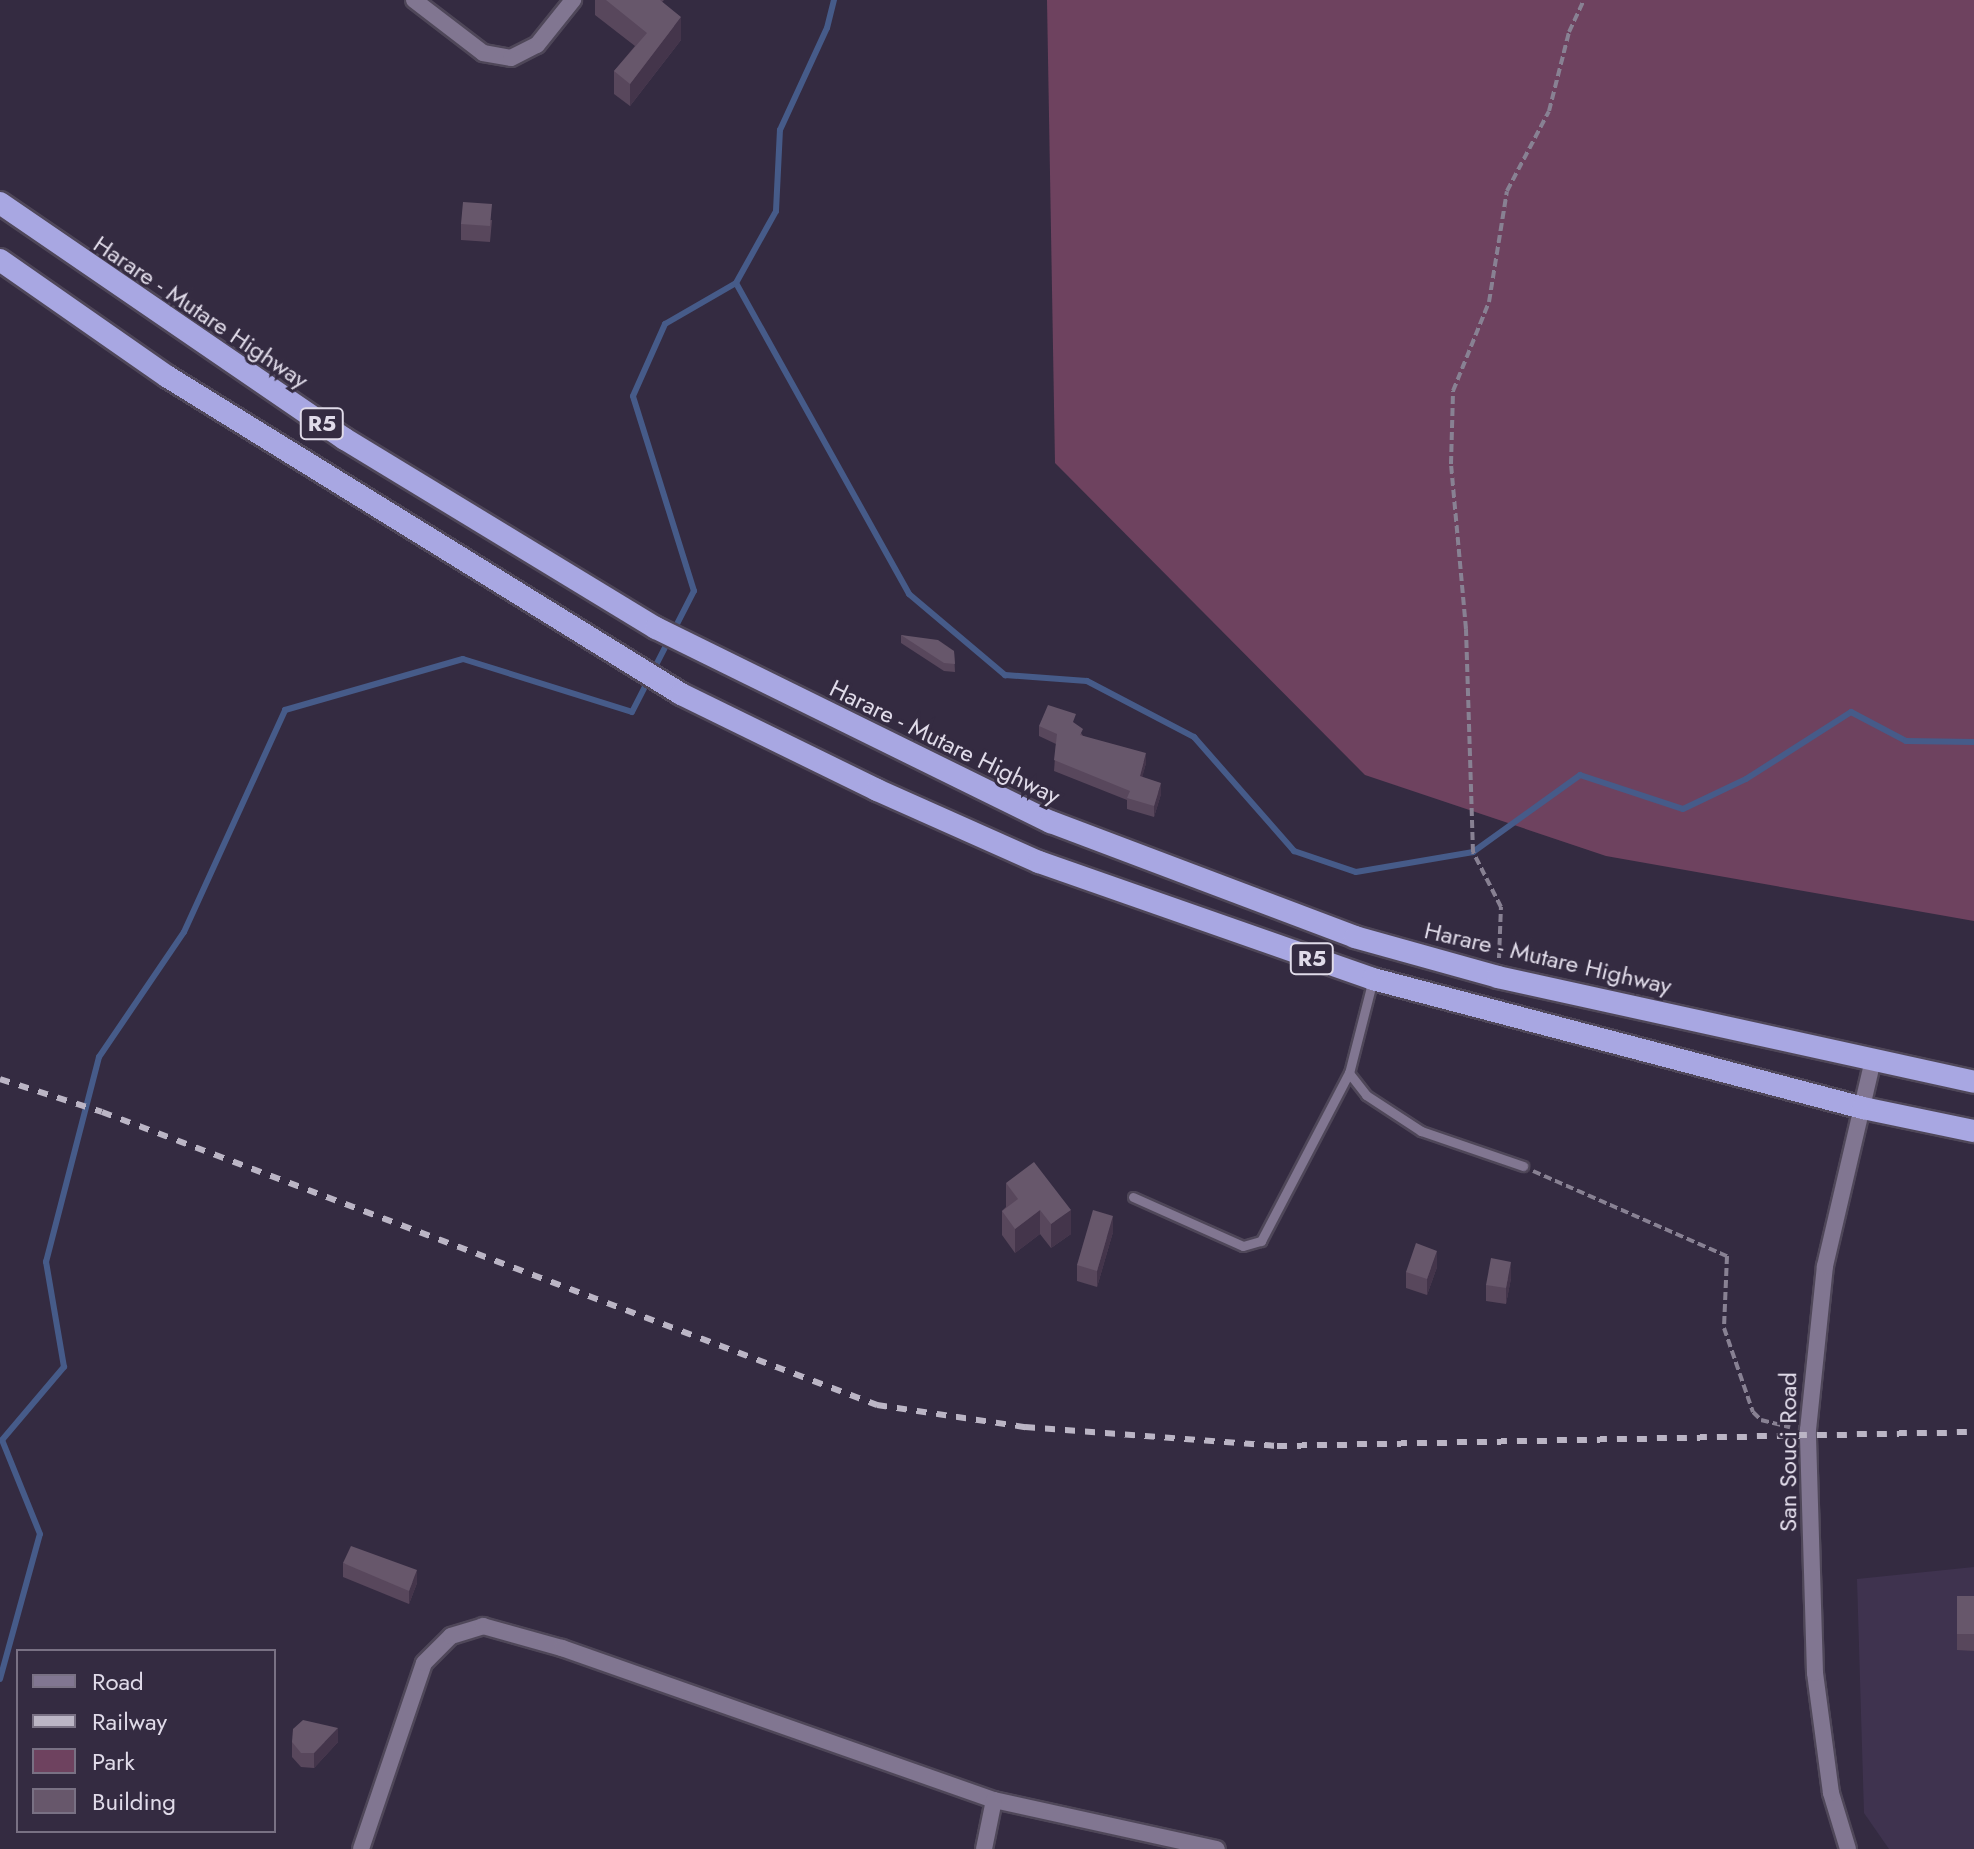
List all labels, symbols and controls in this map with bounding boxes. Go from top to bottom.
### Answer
street label: Harare - Mutare Highway [88,229,314,395]
road number: R5 [298,406,346,442]
street label: Harare - Mutare Highway [825,674,1065,810]
street label: Harare - Mutare Highway [1422,916,1674,1000]
road number: R5 [1288,941,1336,977]
street label: San Souci Road [1774,1372,1802,1532]
legend [16,1649,276,1833]
text: Road [92,1664,144,1699]
text: Railway [92,1704,167,1739]
text: Park [92,1744,135,1779]
text: Building [92,1784,176,1819]

